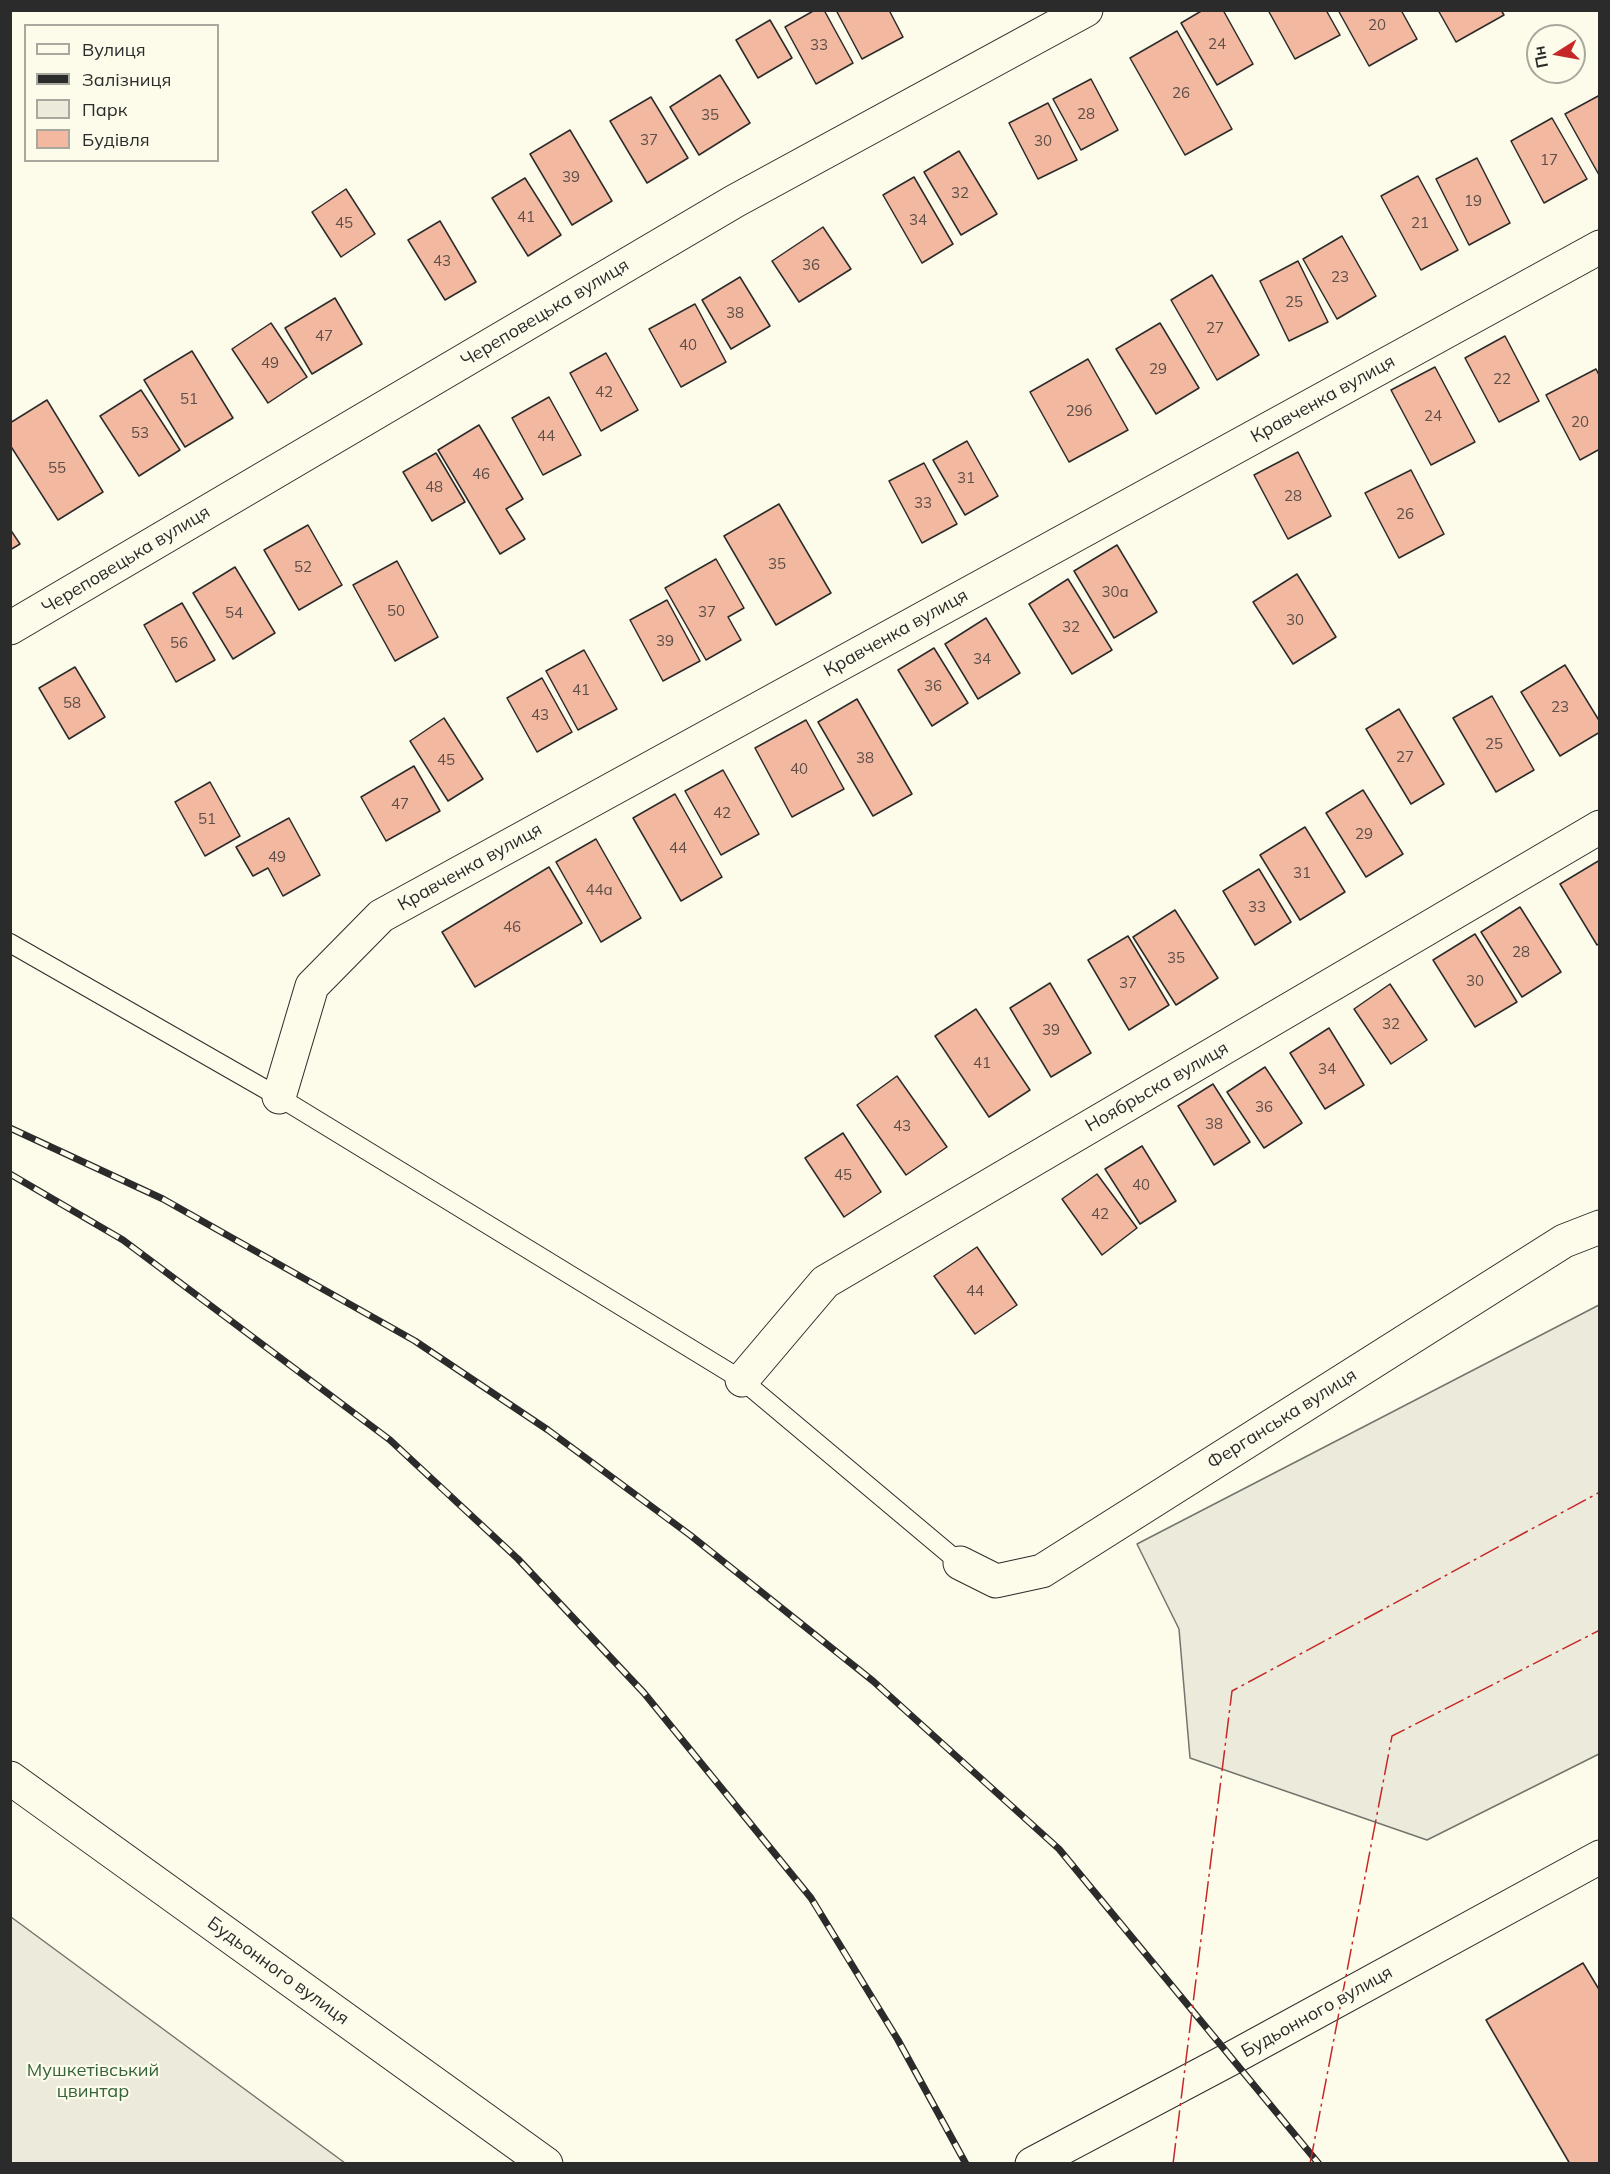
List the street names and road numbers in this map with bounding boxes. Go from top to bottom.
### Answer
street label: Череповецька вулиця [457,254,633,372]
street label: Кравченка вулиця [1247,350,1399,448]
street label: Череповецька вулиця [38,501,214,619]
street label: Кравченка вулиця [820,584,972,682]
street label: Кравченка вулиця [394,818,546,916]
street label: Ноябрьска вулиця [1082,1037,1232,1137]
street label: Ферганська вулиця [1203,1364,1361,1474]
street label: Будьонного вулиця [203,1912,353,2030]
street label: Будьонного вулиця [1238,1961,1396,2063]

